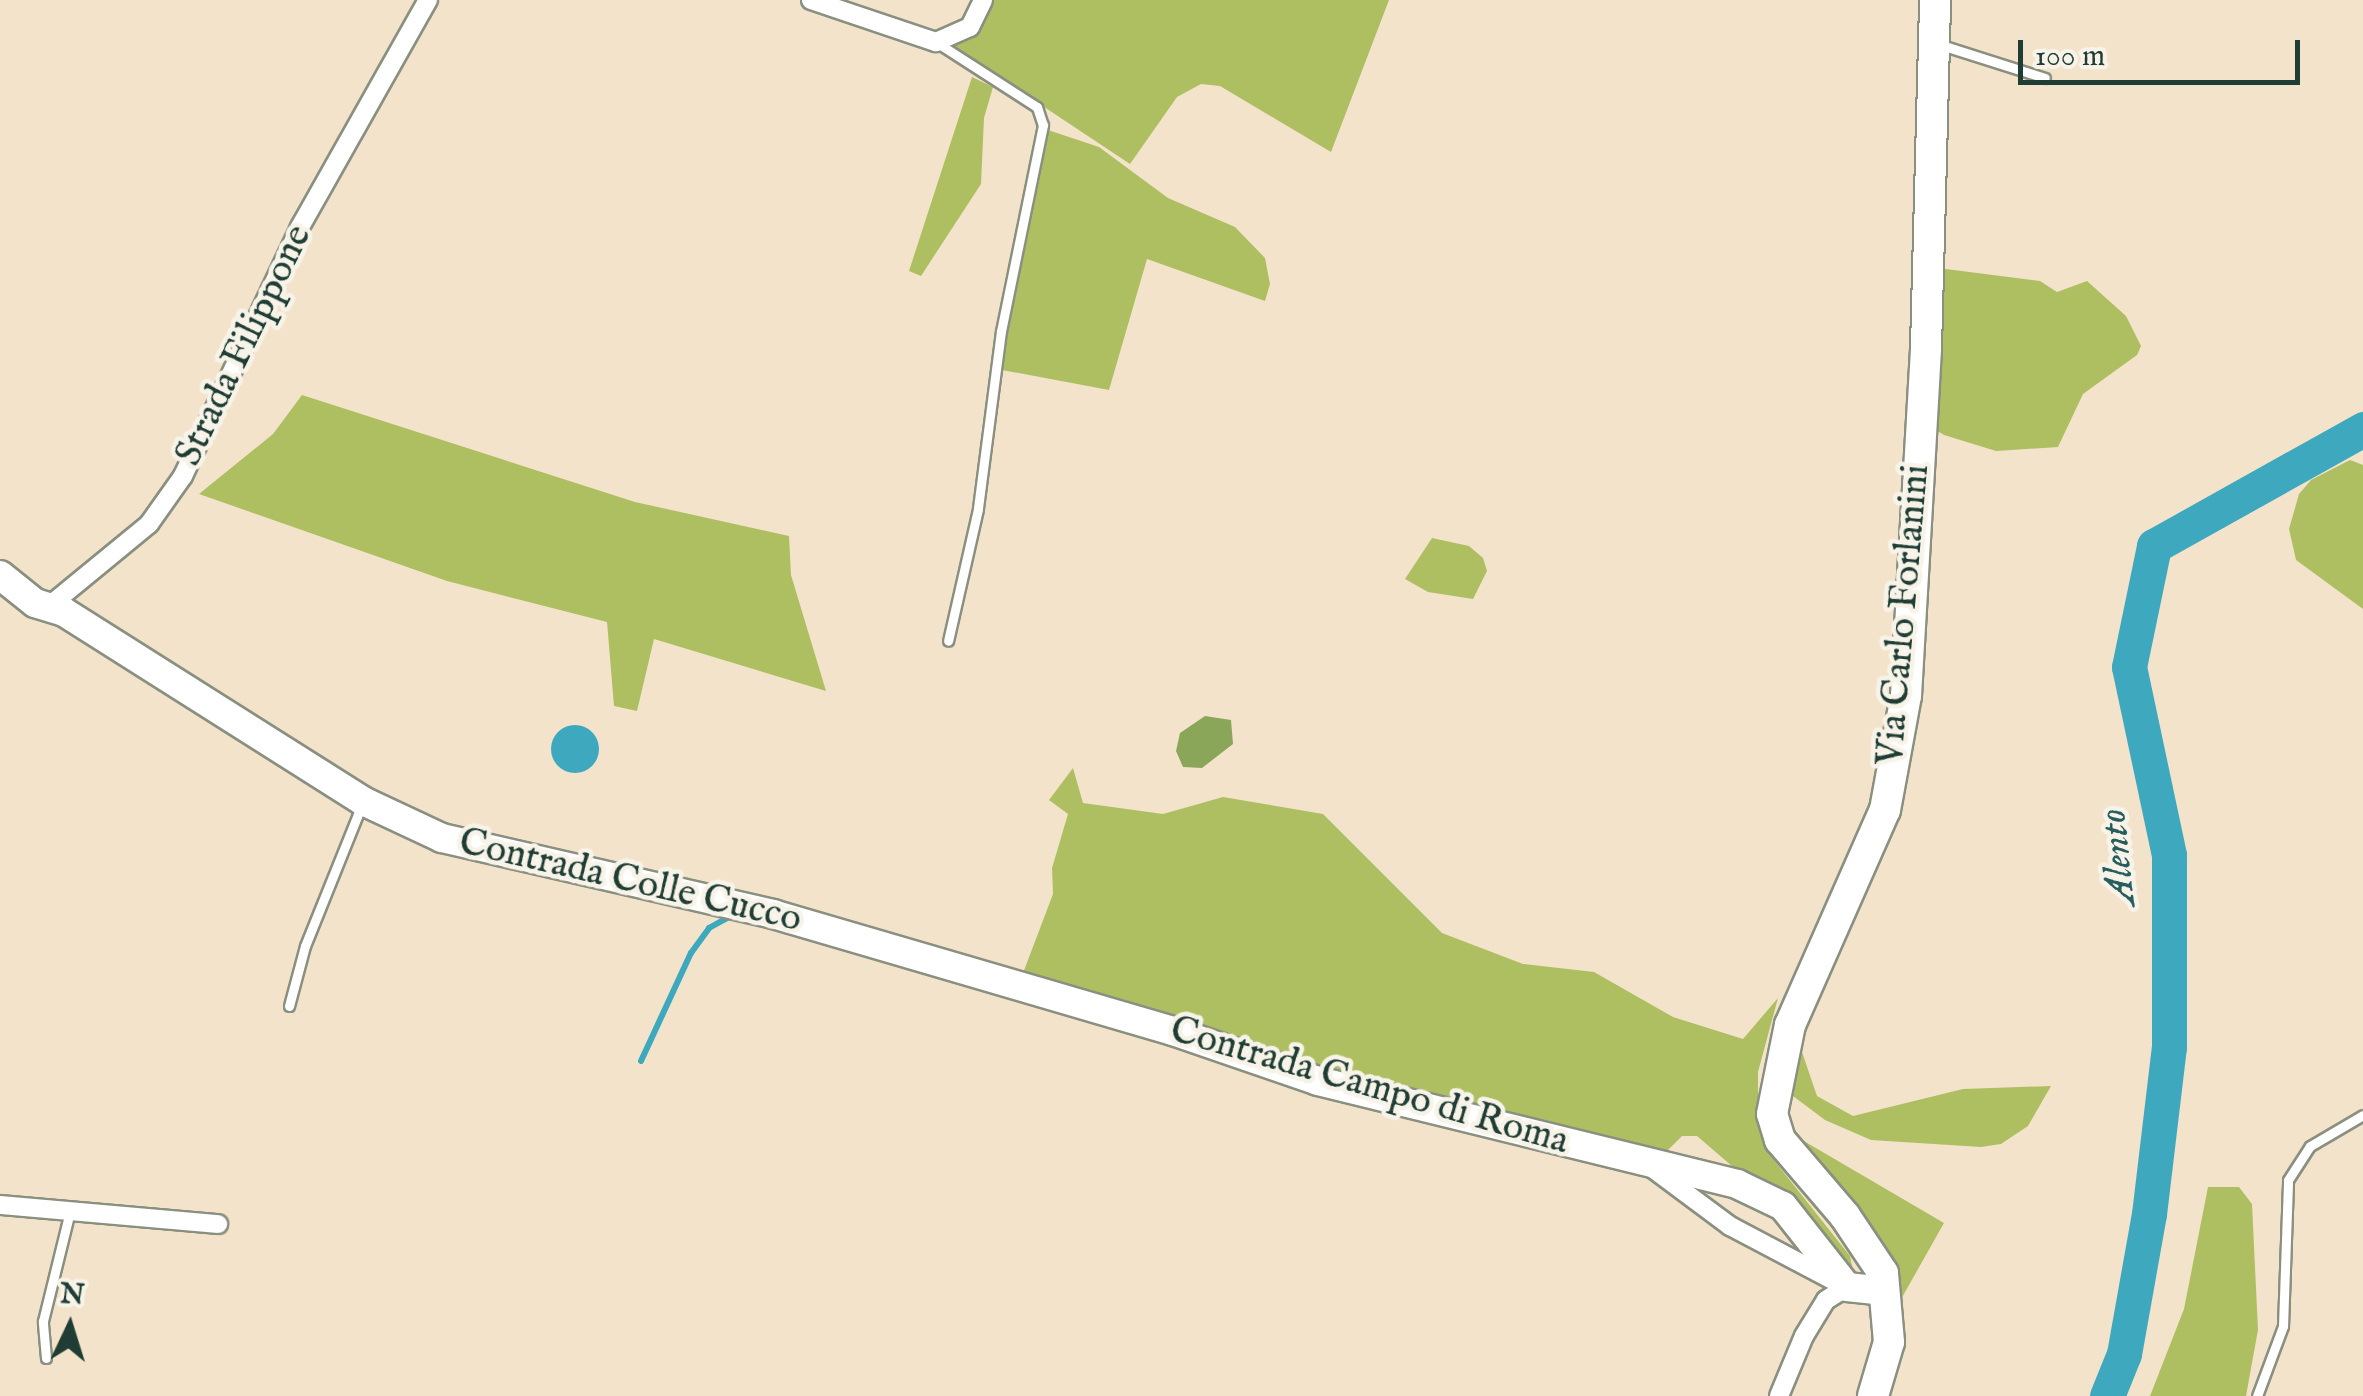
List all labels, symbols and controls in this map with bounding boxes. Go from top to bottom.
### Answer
scale bar [2023,20,2306,82]
text: 100 m [2035,38,2105,76]
street label: Strada Filippone [167,218,323,474]
street label: Via Carlo Forlanini [1869,463,1941,767]
water label: Alento [2090,806,2148,908]
street label: Contrada Colle Cucco [454,820,806,944]
street label: Contrada Campo di Roma [1165,1008,1573,1166]
north arrow [20,1276,120,1376]
text: N [59,1277,85,1314]

